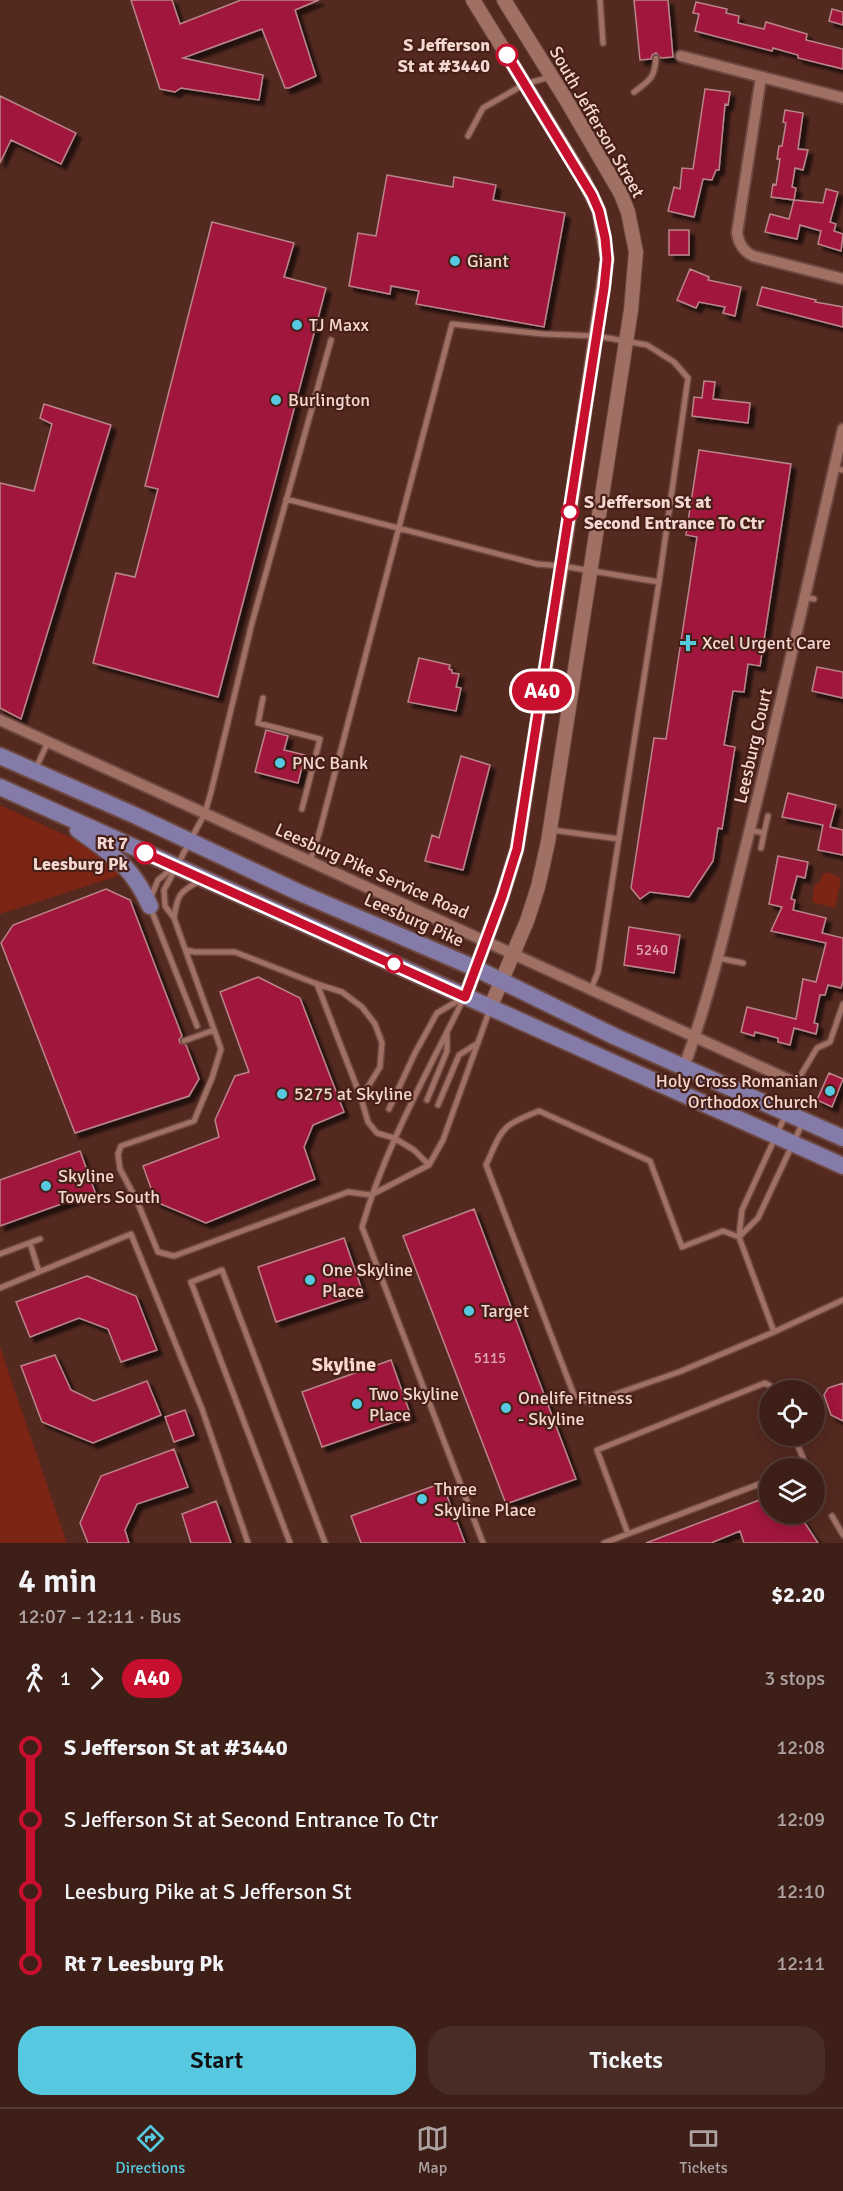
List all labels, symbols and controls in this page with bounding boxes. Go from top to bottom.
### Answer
place label: S Jefferson St at #3440 [398,34,490,77]
street label: South Jefferson Street [545,42,649,202]
marker: S Jefferson St at #3440 [496,44,518,66]
place label: Giant [467,250,509,272]
marker: Giant [448,254,462,268]
place label: TJ Maxx [309,314,369,336]
marker: TJ Maxx [290,318,304,332]
place label: Burlington [288,389,370,411]
marker: Burlington [269,393,283,407]
place label: S Jefferson St at Second Entrance To Ctr [584,491,765,534]
marker: S Jefferson St at Second Entrance To Ctr [561,503,579,521]
place label: Xcel Urgent Care [702,632,831,654]
marker: Xcel Urgent Care [679,634,697,652]
line badge: A40 [508,672,576,710]
text: A40 [524,678,560,704]
street label: Leesburg Court [729,686,777,806]
place label: PNC Bank [292,752,368,774]
marker: PNC Bank [273,756,287,770]
street label: Leesburg Pike Service Road [272,818,472,924]
place label: Rt 7 Leesburg Pk [33,832,129,875]
marker: Rt 7 Leesburg Pk [134,842,156,864]
street label: Leesburg Pike [361,888,467,952]
house number: 5240 [636,941,668,959]
unlabelled marker [385,955,403,973]
place label: Holy Cross Romanian Orthodox Church [656,1070,818,1113]
place label: 5275 at Skyline [294,1083,412,1105]
marker: Holy Cross Romanian Orthodox Church [823,1084,837,1098]
marker: 5275 at Skyline [275,1087,289,1101]
place label: Skyline Towers South [58,1165,160,1208]
marker: Skyline Towers South [39,1179,53,1193]
place label: One Skyline Place [322,1259,413,1302]
marker: One Skyline Place [303,1273,317,1287]
place label: Target [481,1300,529,1322]
marker: Target [462,1304,476,1318]
house number: 5115 [474,1349,506,1367]
district label: Skyline [312,1352,376,1377]
map controls [759,1380,825,1524]
button: locate [759,1380,825,1446]
place label: Two Skyline Place [369,1383,459,1426]
place label: Onelife Fitness - Skyline [518,1387,633,1430]
marker: Two Skyline Place [350,1397,364,1411]
marker: Onelife Fitness - Skyline [499,1401,513,1415]
button: layers [759,1458,825,1524]
place label: Three Skyline Place [434,1478,536,1521]
marker: Three Skyline Place [415,1492,429,1506]
text: 4 min [18,1561,97,1602]
text: $2.20 [771,1581,825,1608]
text: 12:07 – 12:11 · Bus [18,1604,181,1629]
icon: walk [18,1662,51,1695]
icon: forward [80,1662,113,1695]
text: A40 [134,1665,170,1691]
text: 1 [60,1666,71,1691]
text: 3 stops [764,1666,825,1691]
text: S Jefferson St at #3440 [64,1734,288,1761]
text: 12:08 [776,1735,825,1760]
text: S Jefferson St at Second Entrance To Ctr [64,1806,438,1833]
text: 12:09 [776,1807,825,1832]
text: Leesburg Pike at S Jefferson St [64,1878,352,1905]
text: 12:10 [776,1879,825,1904]
text: Rt 7 Leesburg Pk [64,1950,224,1977]
text: 12:11 [776,1951,825,1976]
button: Start [18,2026,416,2095]
button: Tickets [428,2026,825,2095]
tab: Directions [115,2122,185,2178]
tab: Map [416,2122,449,2178]
tab: Tickets [680,2122,728,2178]

